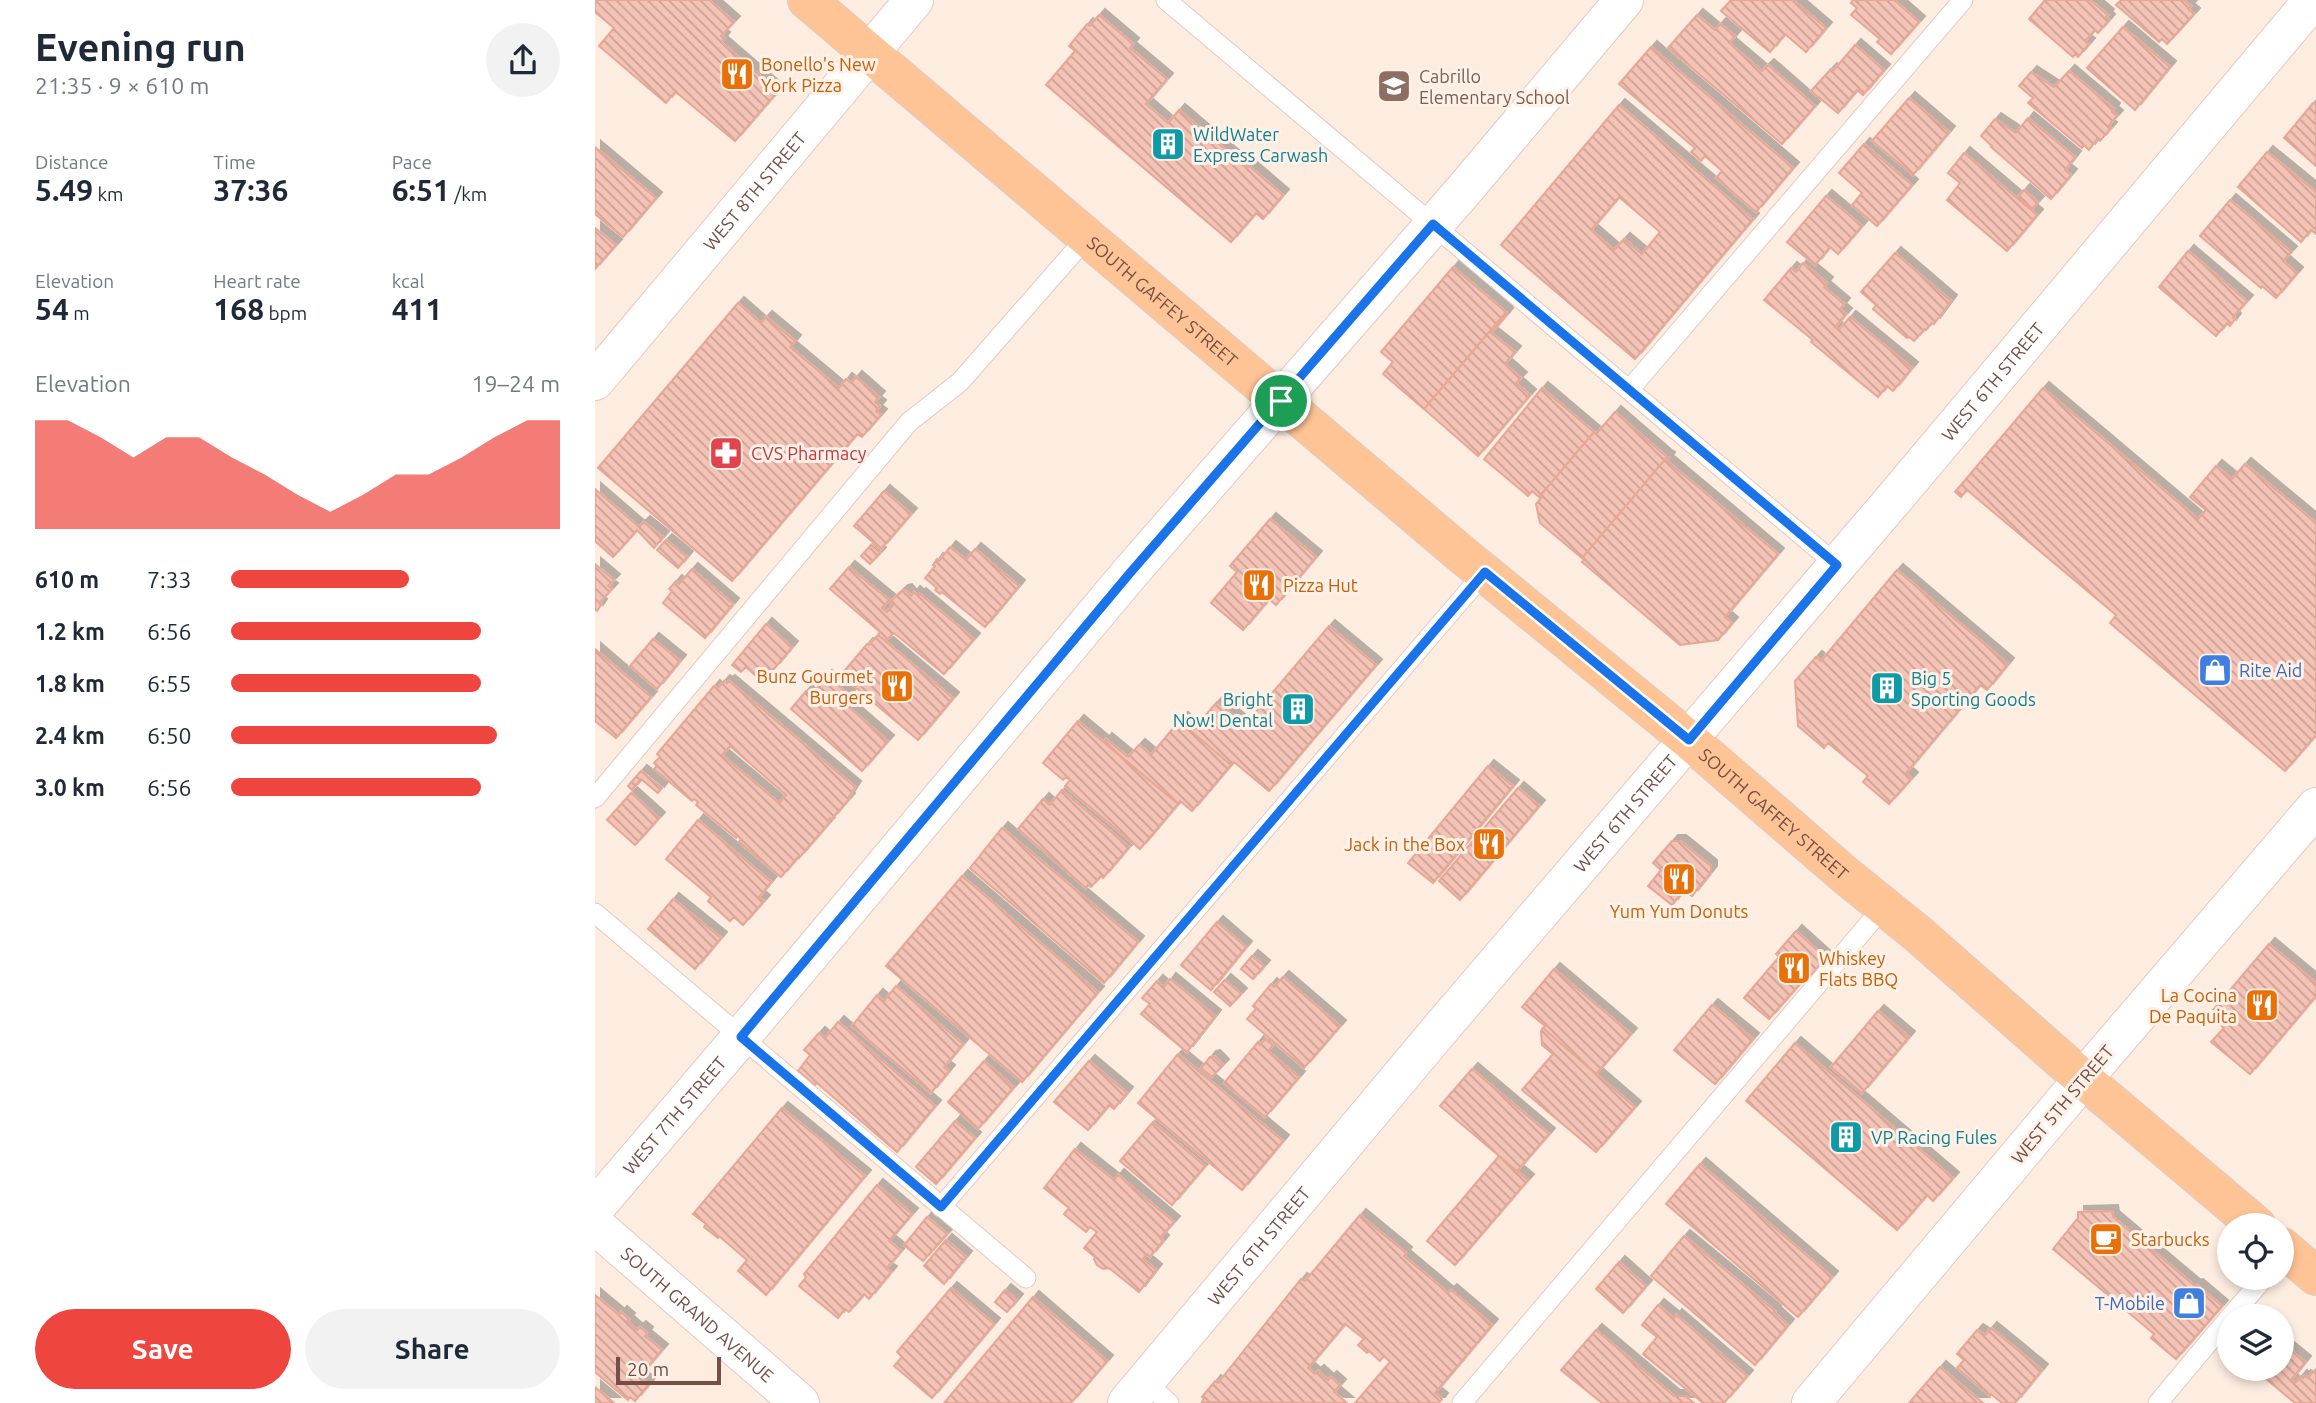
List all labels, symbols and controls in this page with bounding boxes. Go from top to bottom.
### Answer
button: share [486,23,560,97]
text: Evening run [35,26,246,68]
place label: Bonello's New York Pizza [761,54,876,95]
restaurant icon: Bonello's New York Pizza [718,55,756,93]
place label: Cabrillo Elementary School [1419,66,1570,107]
school or university icon: Cabrillo Elementary School [1375,67,1413,105]
text: 21:35 · 9 × 610 m [35,73,209,98]
place label: WildWater Express Carwash [1193,124,1328,165]
building icon: WildWater Express Carwash [1149,125,1187,163]
street label: WEST 8TH STREET [699,128,809,254]
text: Distance [35,151,109,173]
text: Time [213,151,256,173]
text: Pace [392,151,432,173]
text: 5.49 [35,173,93,207]
text: 37:36 [213,173,288,207]
text: 6:51 [392,173,450,207]
text: km [93,183,123,205]
text: /km [450,183,487,205]
street label: SOUTH GAFFEY STREET [1083,232,1242,370]
text: Elevation [35,270,114,292]
text: Heart rate [213,270,301,292]
text: kcal [392,270,424,292]
text: 54 [35,292,69,326]
text: 168 [213,292,264,326]
text: 411 [392,292,442,326]
text: m [69,302,90,324]
text: bpm [264,302,307,324]
street label: WEST 6TH STREET [1937,318,2048,445]
text: Elevation [35,371,131,396]
text: 19–24 m [472,371,560,396]
pin [1251,371,1311,431]
icon: arrive [1262,382,1300,420]
pharmacy icon: CVS Pharmacy [707,434,745,472]
place label: CVS Pharmacy [751,443,867,463]
restaurant icon: Pizza Hut [1240,566,1278,604]
text: 610 m [35,567,99,592]
text: 7:33 [147,567,192,592]
place label: Pizza Hut [1283,575,1358,595]
text: 1.2 km [35,619,105,644]
text: 6:56 [147,619,192,644]
shop icon: Rite Aid [2196,651,2234,689]
place label: Rite Aid [2239,660,2302,680]
place label: Bunz Gourmet Burgers [757,666,873,707]
restaurant icon: Bunz Gourmet Burgers [878,667,916,705]
place label: Big 5 Sporting Goods [1911,668,2036,709]
building icon: Big 5 Sporting Goods [1868,669,1906,707]
text: 1.8 km [35,671,105,696]
text: 6:55 [147,671,192,696]
place label: Bright Now! Dental [1173,689,1273,730]
building icon: Bright Now! Dental [1279,690,1317,728]
text: 2.4 km [35,723,105,748]
text: 6:50 [147,723,192,748]
street label: SOUTH GAFFEY STREET [1696,744,1853,884]
street label: WEST 6TH STREET [1569,750,1681,876]
text: 3.0 km [35,775,105,800]
text: 6:56 [147,775,192,800]
restaurant icon: Jack in the Box [1470,825,1508,863]
place label: Jack in the Box [1344,834,1465,854]
restaurant icon: Yum Yum Donuts [1660,860,1698,898]
place label: Yum Yum Donuts [1610,901,1748,921]
place label: Whiskey Flats BBQ [1819,948,1898,990]
restaurant icon: Whiskey Flats BBQ [1775,949,1813,987]
place label: La Cocina De Paquita [2149,985,2237,1026]
restaurant icon: La Cocina De Paquita [2243,986,2281,1024]
street label: WEST 5TH STREET [2007,1041,2117,1167]
street label: WEST 7TH STREET [619,1052,730,1178]
building icon: VP Racing Fules [1827,1118,1865,1156]
place label: VP Racing Fules [1871,1127,1997,1147]
street label: WEST 6TH STREET [1203,1183,1314,1309]
map controls [2217,1213,2294,1381]
button: locate [2217,1213,2294,1290]
cafe icon: Starbucks [2087,1220,2125,1258]
place label: Starbucks [2131,1229,2210,1249]
street label: SOUTH GRAND AVENUE [617,1243,778,1386]
shop icon: T-Mobile [2170,1284,2208,1322]
place label: T-Mobile [2095,1293,2165,1313]
button: layers [2217,1304,2294,1381]
button: Save [35,1309,291,1389]
button: Share [305,1309,560,1389]
scale bar [616,1354,721,1386]
text: 20 m [627,1358,669,1380]

